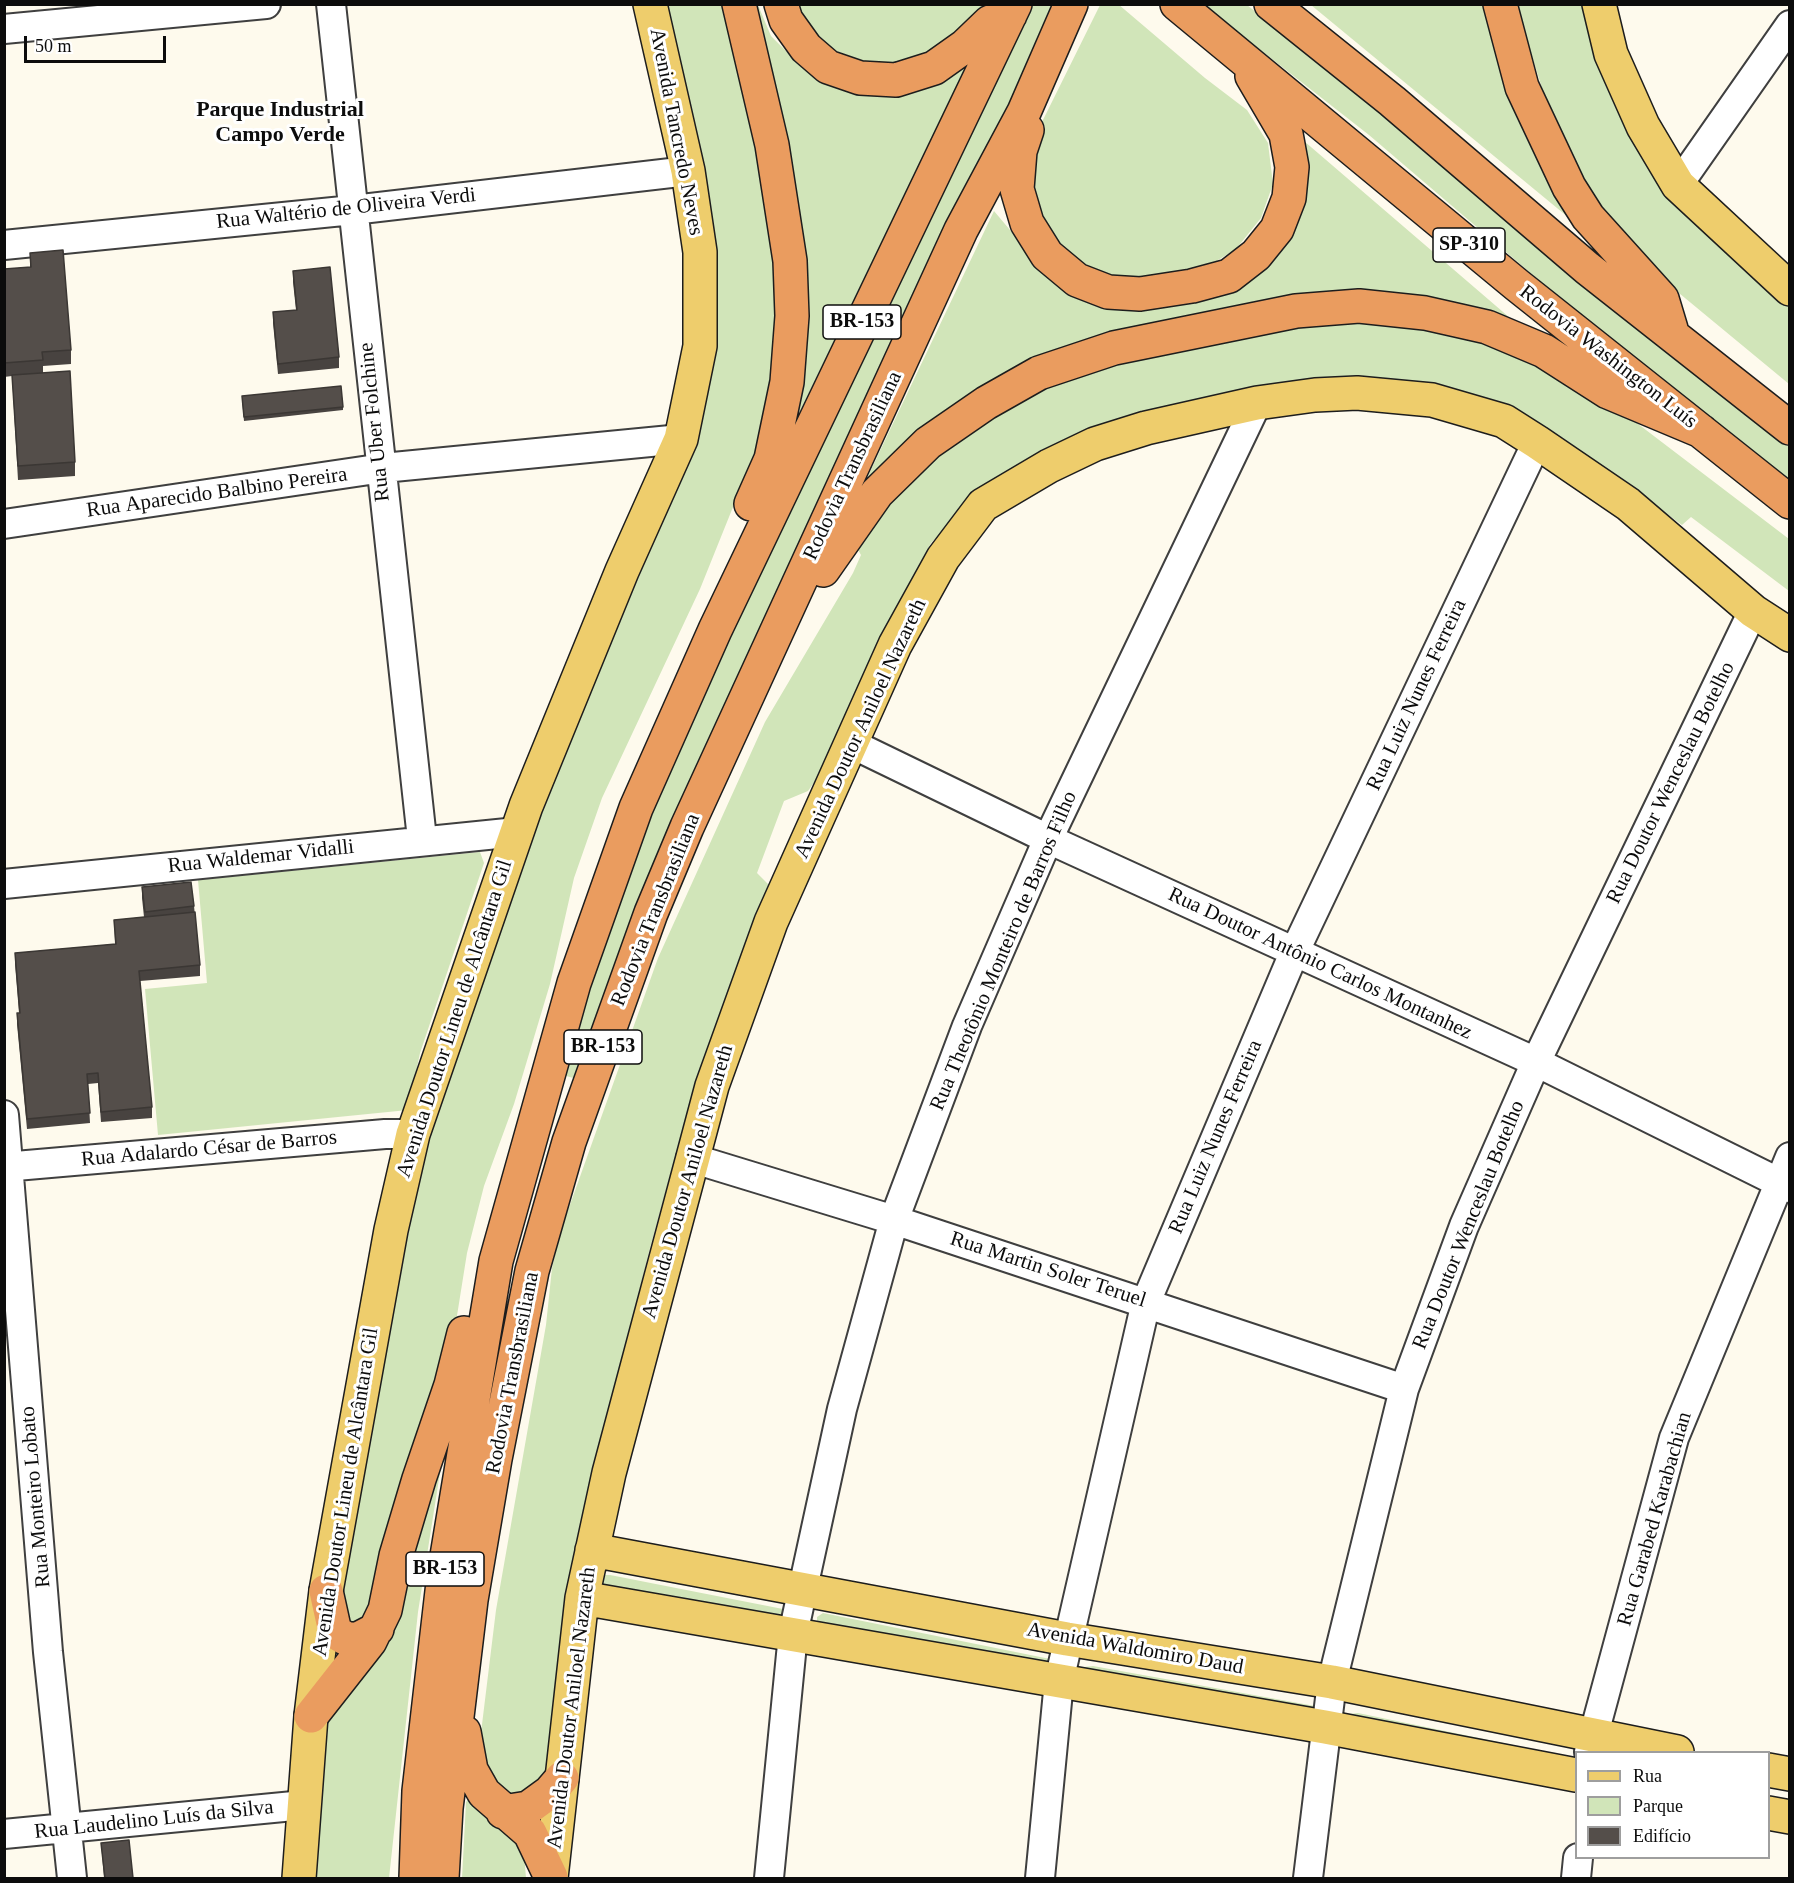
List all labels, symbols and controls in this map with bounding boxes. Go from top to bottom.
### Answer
scale bar [27,24,170,62]
street label: Avenida Tancredo Neves [644,26,708,238]
text: 50 m [35,36,72,56]
district label: Parque Industrial Campo Verde [196,97,364,148]
street label: Rua Waltério de Oliveira Verdi [215,183,477,235]
road number: SP-310 [1433,228,1505,262]
street label: Rodovia Washington Luís [1514,280,1702,434]
road number: BR-153 [823,305,901,339]
street label: Rua Uber Folchine [354,341,396,503]
street label: Rodovia Transbrasiliana [798,368,908,564]
street label: Rua Aparecido Balbino Pereira [85,462,349,524]
street label: Avenida Doutor Aniloel Nazareth [790,595,932,863]
street label: Rua Luiz Nunes Ferreira [1362,595,1472,795]
street label: Rua Doutor Wenceslau Botelho [1601,658,1741,908]
street label: Rua Theotônio Monteiro de Barros Filho [925,787,1083,1115]
street label: Rodovia Transbrasiliana [606,810,706,1010]
street label: Rua Waldemar Vidalli [167,835,355,879]
street label: Avenida Doutor Lineu de Alcântara Gil [392,857,518,1181]
street label: Rua Doutor Antônio Carlos Montanhez [1164,882,1476,1046]
road number: BR-153 [564,1030,642,1064]
street label: Rua Luiz Nunes Ferreira [1164,1036,1268,1238]
street label: Avenida Doutor Aniloel Nazareth [637,1042,739,1322]
street label: Rua Doutor Wenceslau Botelho [1407,1097,1531,1353]
street label: Rua Adalardo César de Barros [80,1125,338,1173]
street label: Rua Martin Soler Teruel [947,1226,1149,1314]
street label: Rodovia Transbrasiliana [481,1270,545,1476]
street label: Avenida Doutor Lineu de Alcântara Gil [308,1326,384,1658]
street label: Rua Monteiro Lobato [16,1405,56,1589]
street label: Rua Garabed Karabachian [1612,1409,1698,1629]
road number: BR-153 [406,1552,484,1586]
street label: Avenida Doutor Aniloel Nazareth [542,1566,602,1850]
street label: Avenida Waldomiro Daud [1025,1618,1245,1680]
legend [1575,1751,1770,1859]
text: Rua [1633,1766,1662,1786]
street label: Rua Laudelino Luís da Silva [33,1795,275,1845]
text: Parque [1633,1796,1683,1816]
text: Edifício [1633,1826,1691,1846]

